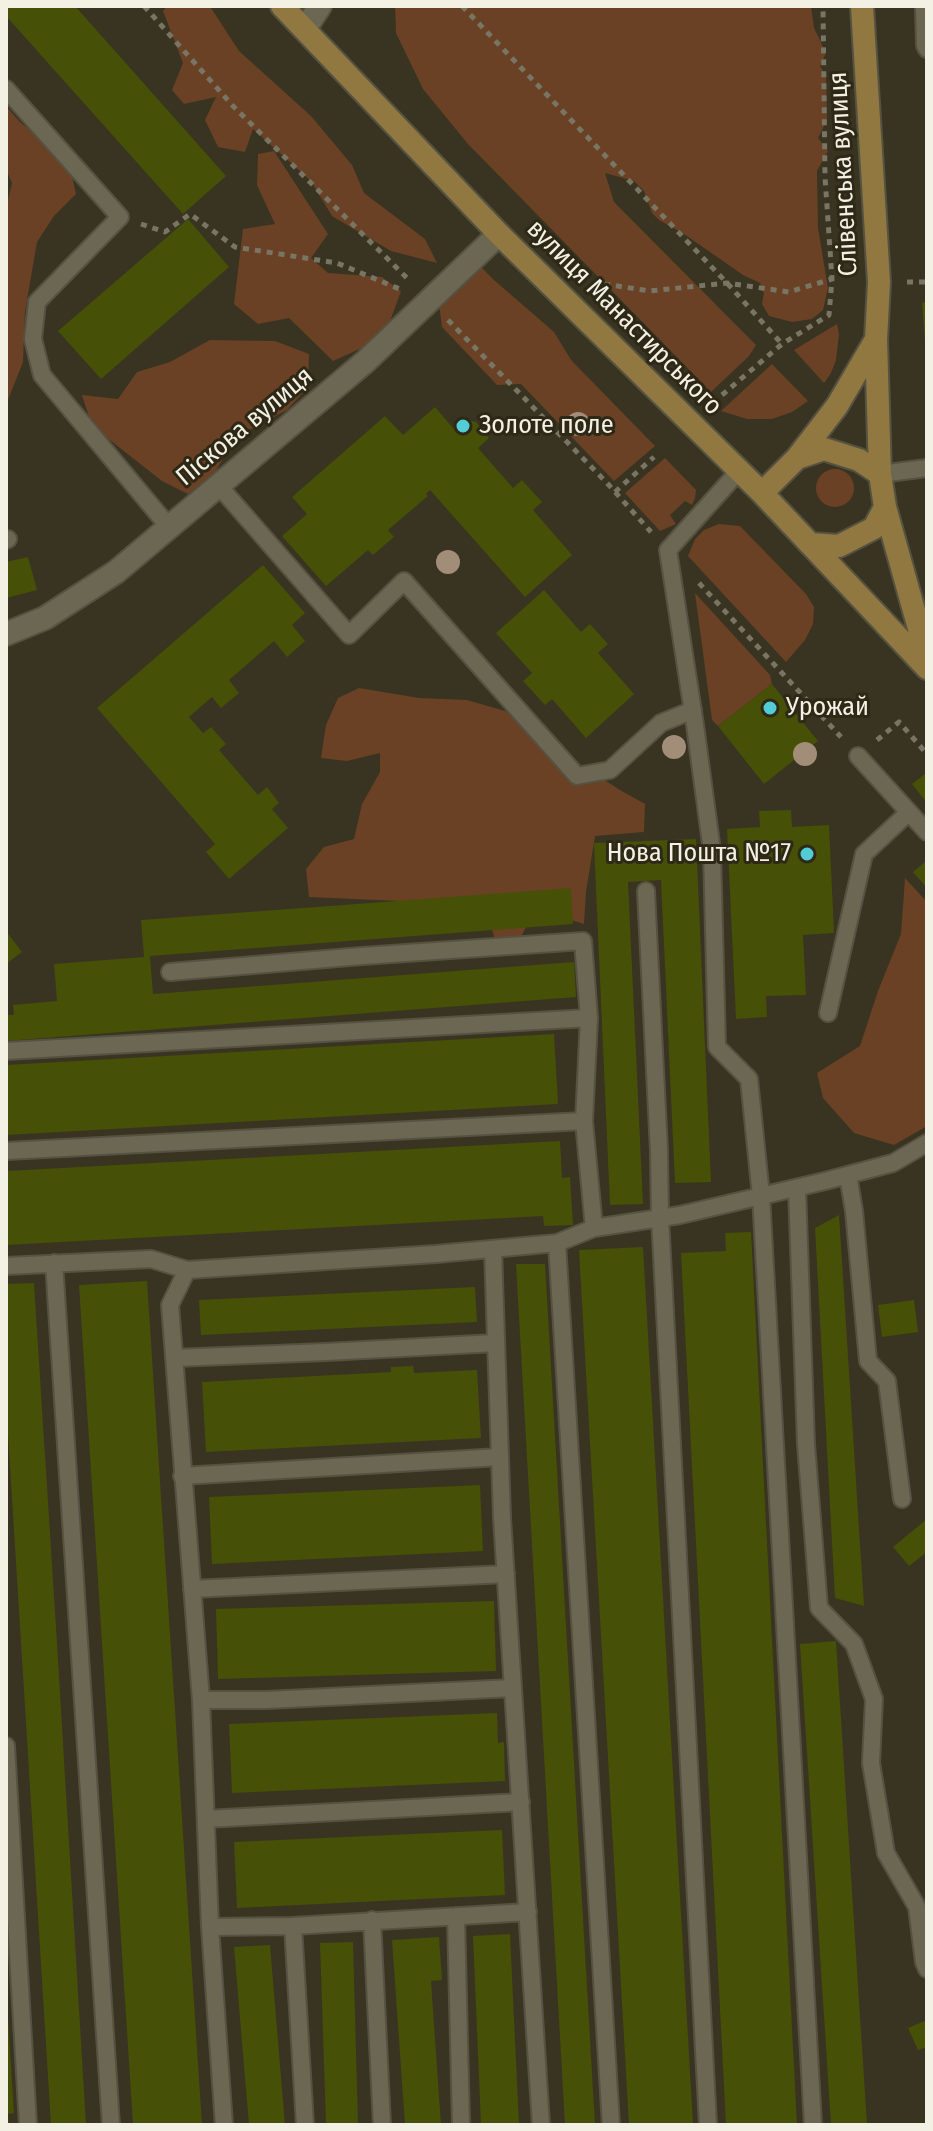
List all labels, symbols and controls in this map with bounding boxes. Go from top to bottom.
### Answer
street label: Слівенська вулиця [823,71,865,277]
street label: вулиця Манастирського [520,214,728,422]
street label: Піскова вулиця [170,361,320,493]
place label: Золоте поле [479,410,613,442]
marker: Золоте поле [454,417,472,435]
place label: Урожай [786,692,869,724]
marker: Урожай [761,699,779,717]
place label: Нова Пошта №17 [607,838,791,870]
marker: Нова Пошта №17 [798,845,816,863]

